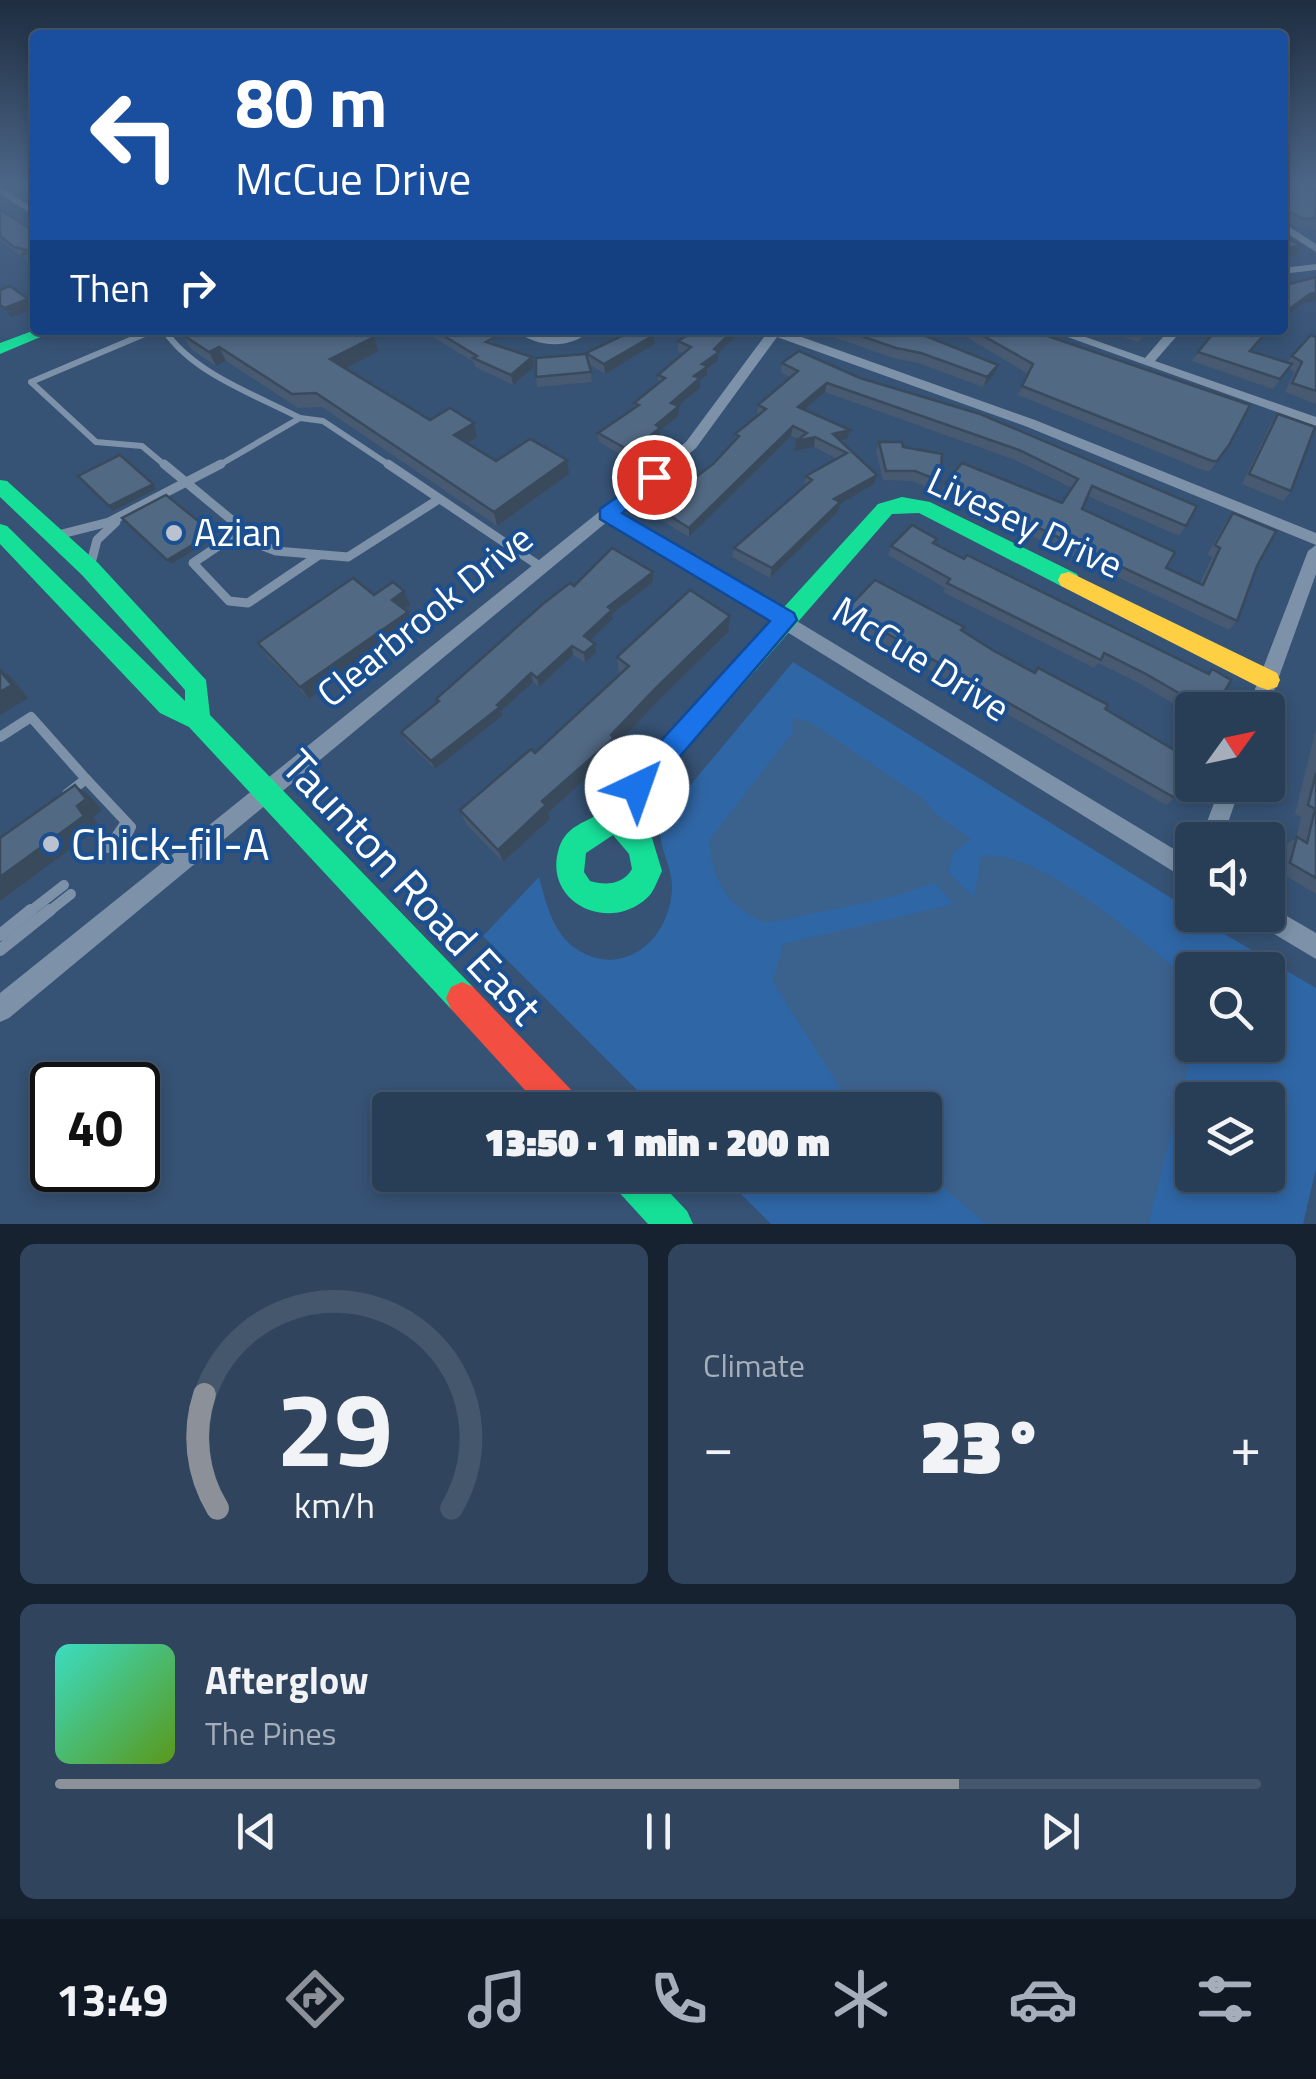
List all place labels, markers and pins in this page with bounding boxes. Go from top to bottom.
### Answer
pin [612,435,697,520]
place label: Azian [194,503,282,561]
marker: Azian [163,522,185,544]
place label: Chick-fil-A [71,809,269,877]
marker: Chick-fil-A [40,833,62,855]

